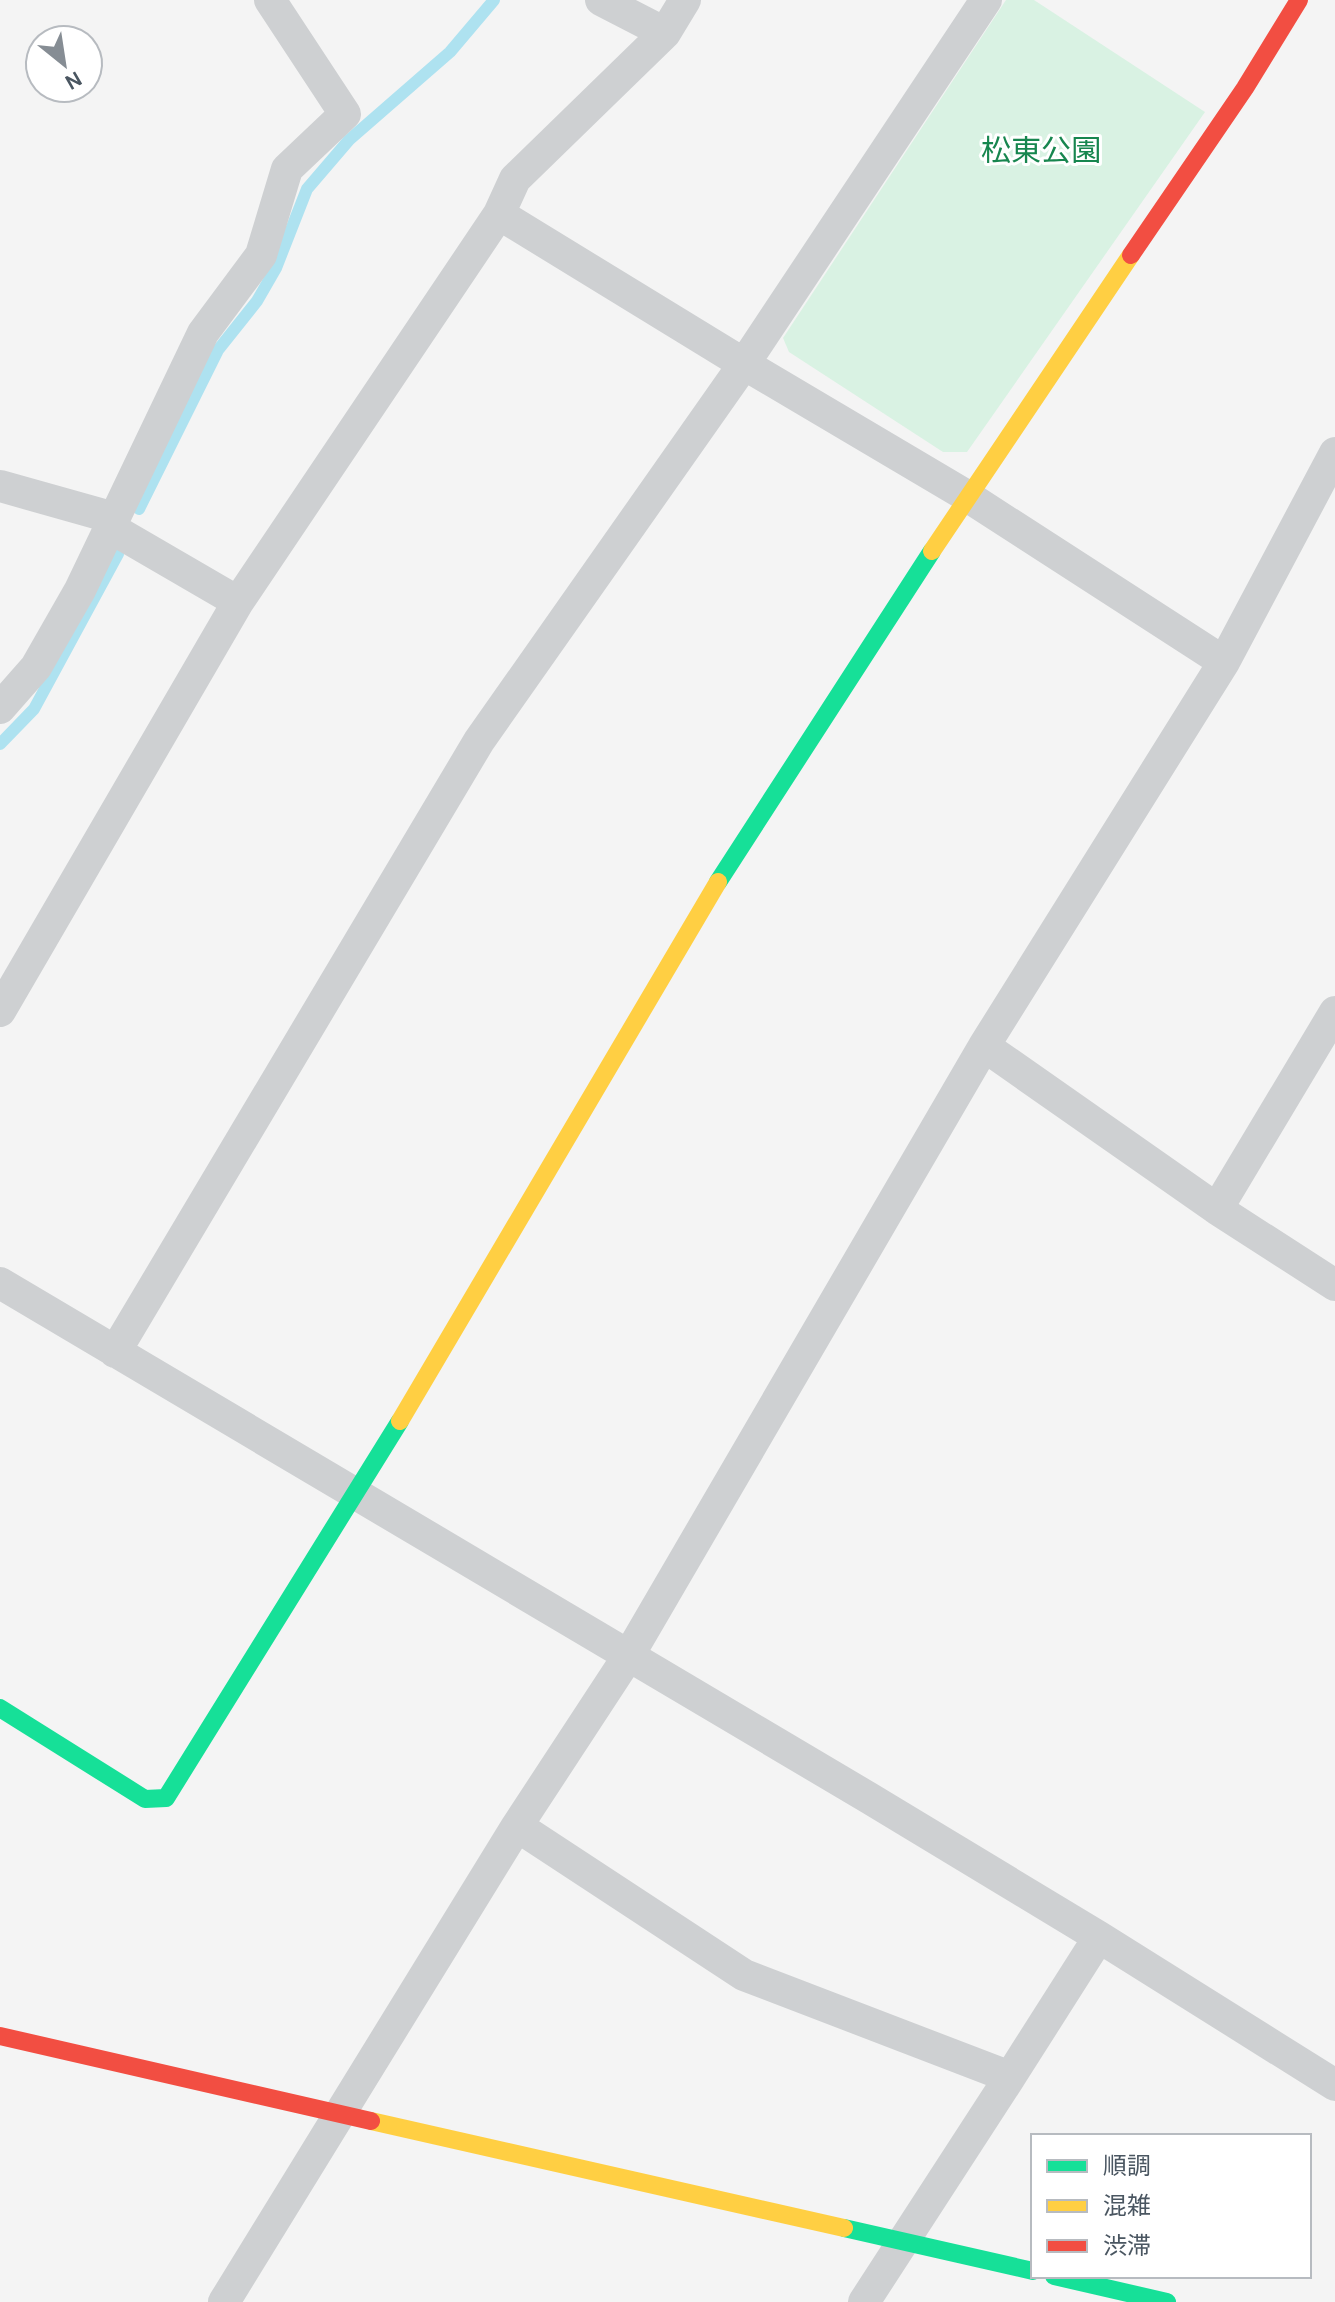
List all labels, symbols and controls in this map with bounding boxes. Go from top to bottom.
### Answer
north arrow [24,24,104,104]
text: N [60,65,87,96]
park label: 松東公園 [981,133,1101,169]
legend [1031,2134,1311,2278]
text: 順調 [1103,2152,1151,2180]
text: 混雑 [1103,2192,1151,2220]
text: 渋滞 [1103,2232,1151,2260]

